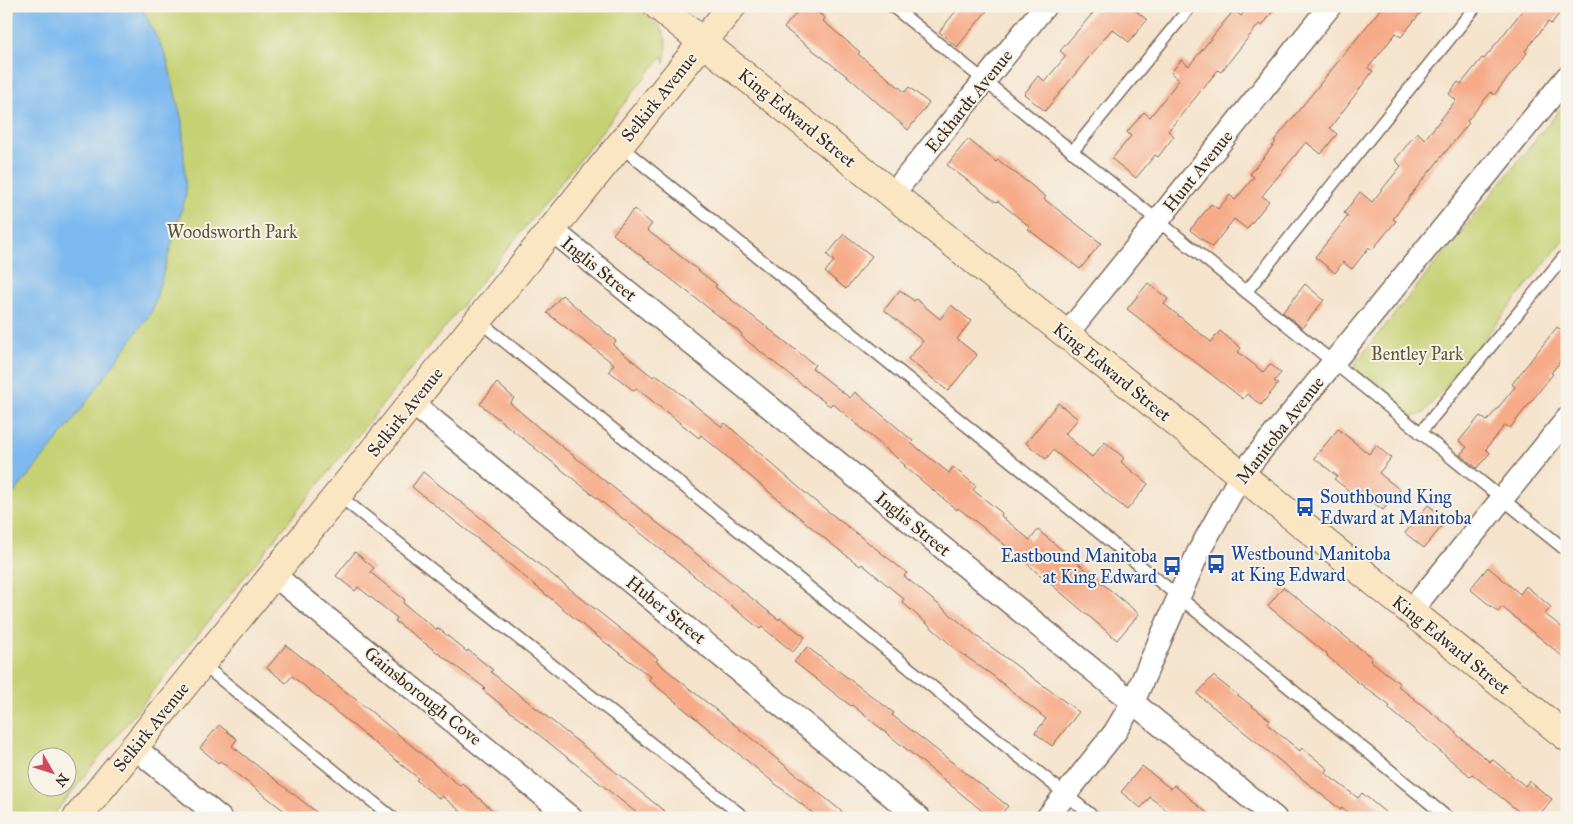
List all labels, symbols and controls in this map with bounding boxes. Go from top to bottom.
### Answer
street label: Eckhardt Avenue [921,45,1017,157]
street label: Selkirk Avenue [616,48,702,146]
street label: King Edward Street [733,64,861,173]
street label: Hunt Avenue [1158,126,1238,216]
park label: Woodsworth Park [167,221,298,243]
street label: Inglis Street [556,232,642,307]
street label: King Edward Street [1048,318,1176,427]
park label: Bentley Park [1371,343,1464,365]
street label: Selkirk Avenue [362,363,448,461]
street label: Manitoba Avenue [1231,372,1329,488]
place label: Southbound King Edward at Manitoba [1320,486,1472,529]
street label: Inglis Street [870,487,956,562]
bus stop icon: Southbound King Edward at Manitoba [1294,496,1316,518]
place label: Westbound Manitoba at King Edward [1231,543,1391,587]
place label: Eastbound Manitoba at King Edward [1001,545,1157,589]
bus stop icon: Westbound Manitoba at King Edward [1205,553,1227,575]
bus stop icon: Eastbound Manitoba at King Edward [1161,555,1183,577]
street label: Huber Street [622,571,711,649]
street label: King Edward Street [1387,591,1515,700]
street label: Gainsborough Cove [359,642,486,751]
street label: Selkirk Avenue [108,678,194,776]
north arrow [28,746,78,796]
text: N [51,770,72,790]

